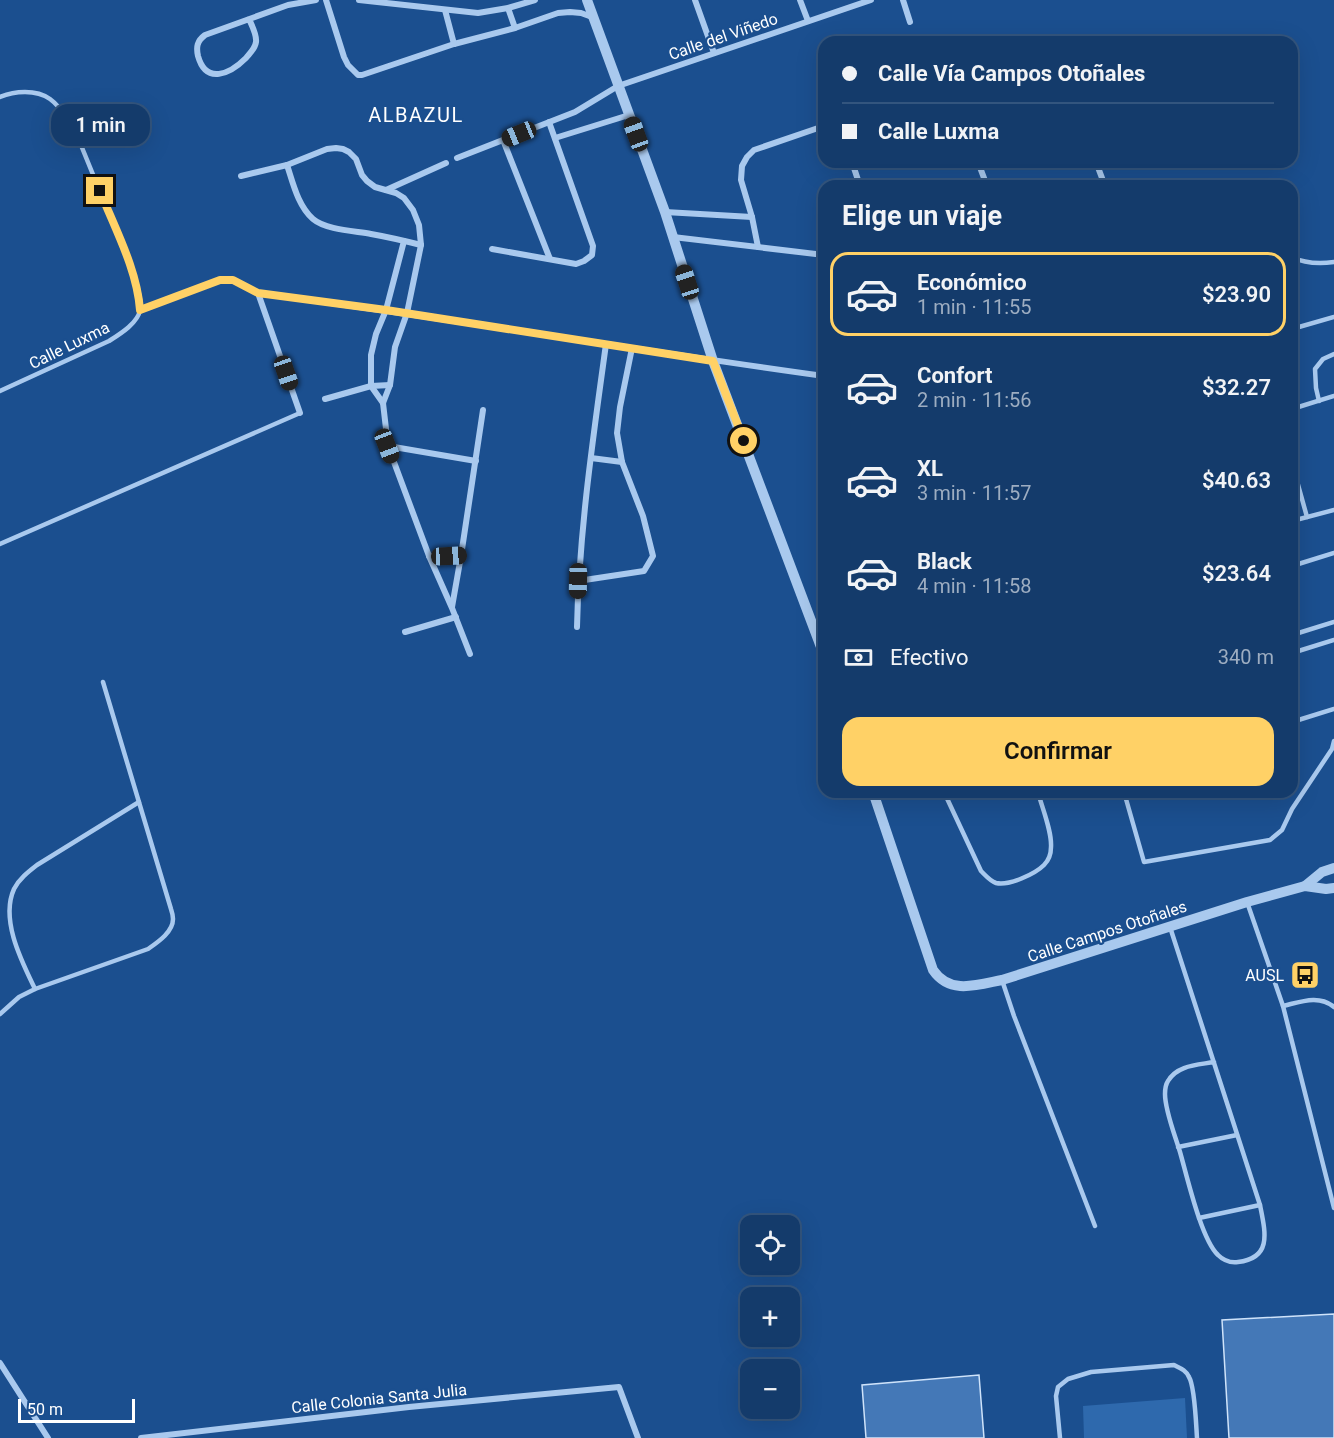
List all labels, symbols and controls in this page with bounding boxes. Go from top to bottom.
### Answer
street label: Calle del Viñedo [666,9,780,64]
text: Calle Vía Campos Otoñales [878,61,1145,86]
district label: ALBAZUL [368,103,464,127]
callout: 1 min [51,104,150,146]
text: 1 min [75,113,126,137]
car [621,114,651,154]
car [499,119,539,149]
text: Calle Luxma [878,119,999,144]
route end [86,177,113,204]
text: Elige un viaje [842,200,1002,232]
car [673,262,701,302]
icon: car [845,267,899,321]
text: Económico [917,270,1027,295]
text: $23.90 [1202,282,1271,307]
text: 1 min · 11:55 [917,295,1032,319]
street label: Calle Luxma [26,318,113,373]
car [272,353,300,393]
icon: car [845,360,899,414]
text: Confort [917,363,992,388]
text: $32.27 [1202,375,1271,400]
text: 2 min · 11:56 [917,388,1032,412]
car [372,426,402,466]
route start [730,427,757,454]
icon: car [845,453,899,507]
text: XL [917,456,943,481]
text: $40.63 [1202,468,1271,493]
text: 3 min · 11:57 [917,481,1032,505]
car [431,546,467,566]
icon: car [845,546,899,600]
text: Black [917,549,972,574]
text: $23.64 [1202,561,1271,586]
car [569,563,587,599]
text: 4 min · 11:58 [917,574,1032,598]
icon: cash [842,641,875,674]
text: Efectivo [890,645,968,670]
text: 340 m [1218,645,1274,669]
button: Confirmar [842,717,1274,786]
street label: Calle Campos Otoñales [1025,897,1189,966]
bus stop icon: AUSL [1289,959,1321,991]
place label: AUSL [1245,966,1284,985]
map controls [740,1215,800,1419]
button: locate [740,1215,800,1275]
button: + [740,1287,800,1347]
button: − [740,1359,800,1419]
street label: Calle Colonia Santa Julia [290,1380,468,1417]
scale bar [18,1396,135,1424]
text: 50 m [27,1400,63,1419]

